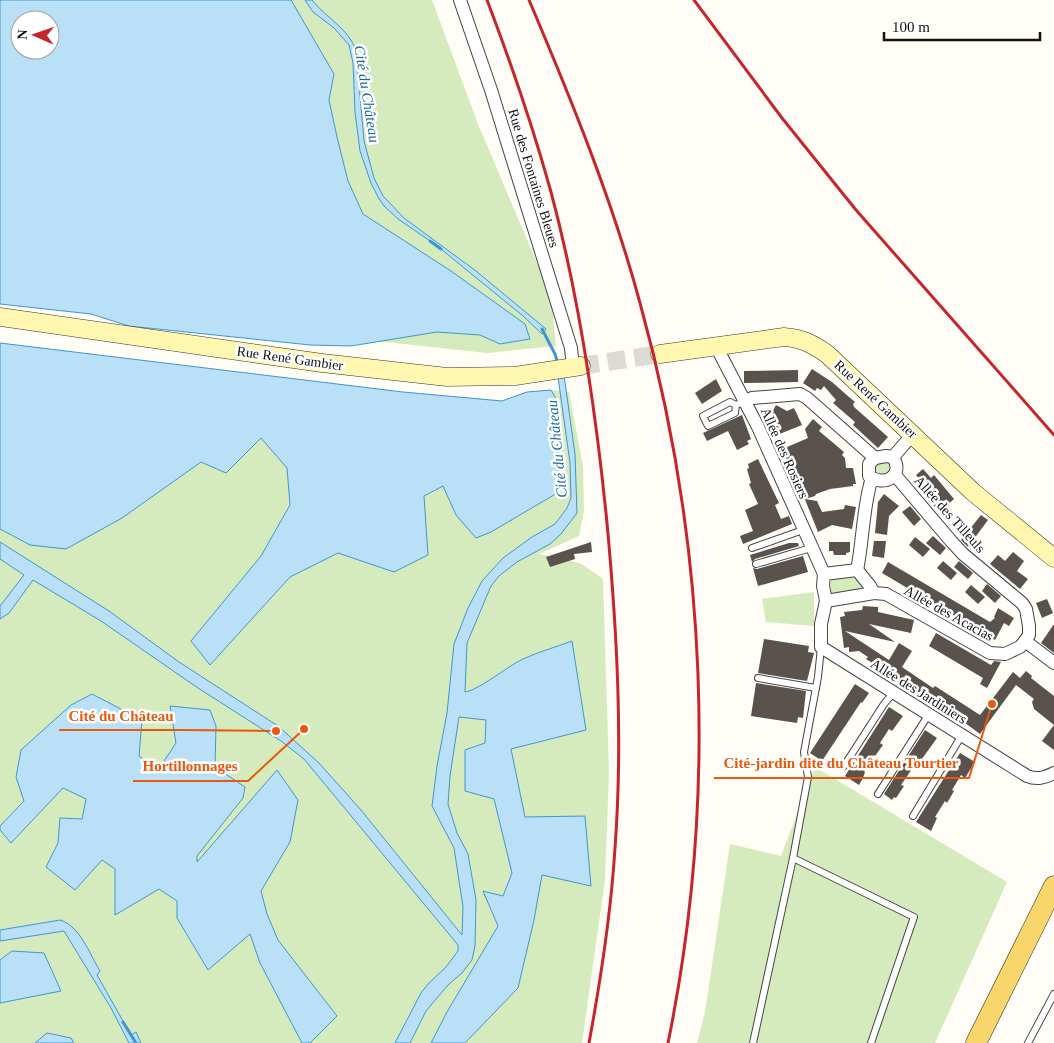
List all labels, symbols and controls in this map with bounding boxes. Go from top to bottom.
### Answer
north arrow [10,10,60,60]
scale bar [884,10,1040,42]
text: 100 m [892,19,930,35]
text: N [15,29,30,40]
water label: Cité du Château [351,44,383,144]
street label: Rue des Fontaines Bleues [505,107,562,249]
street label: Rue René Gambier [236,344,344,373]
street label: Rue René Gambier [831,357,920,442]
water label: Cité du Château [544,399,570,499]
street label: Allée des Rosiers [758,405,811,501]
street label: Allée des Tilleuls [911,473,988,556]
street label: Allée des Acacias [902,583,996,644]
street label: Allée des Jardiniers [868,656,970,727]
callout: Cité du Château [59,700,184,730]
text: Cité du Château [68,708,174,724]
callout: Cité-jardin dite du Château Tourtier [714,748,969,778]
callout: Hortillonnages [133,751,248,781]
text: Cité-jardin dite du Château Tourtier [723,755,959,771]
text: Hortillonnages [142,758,238,774]

